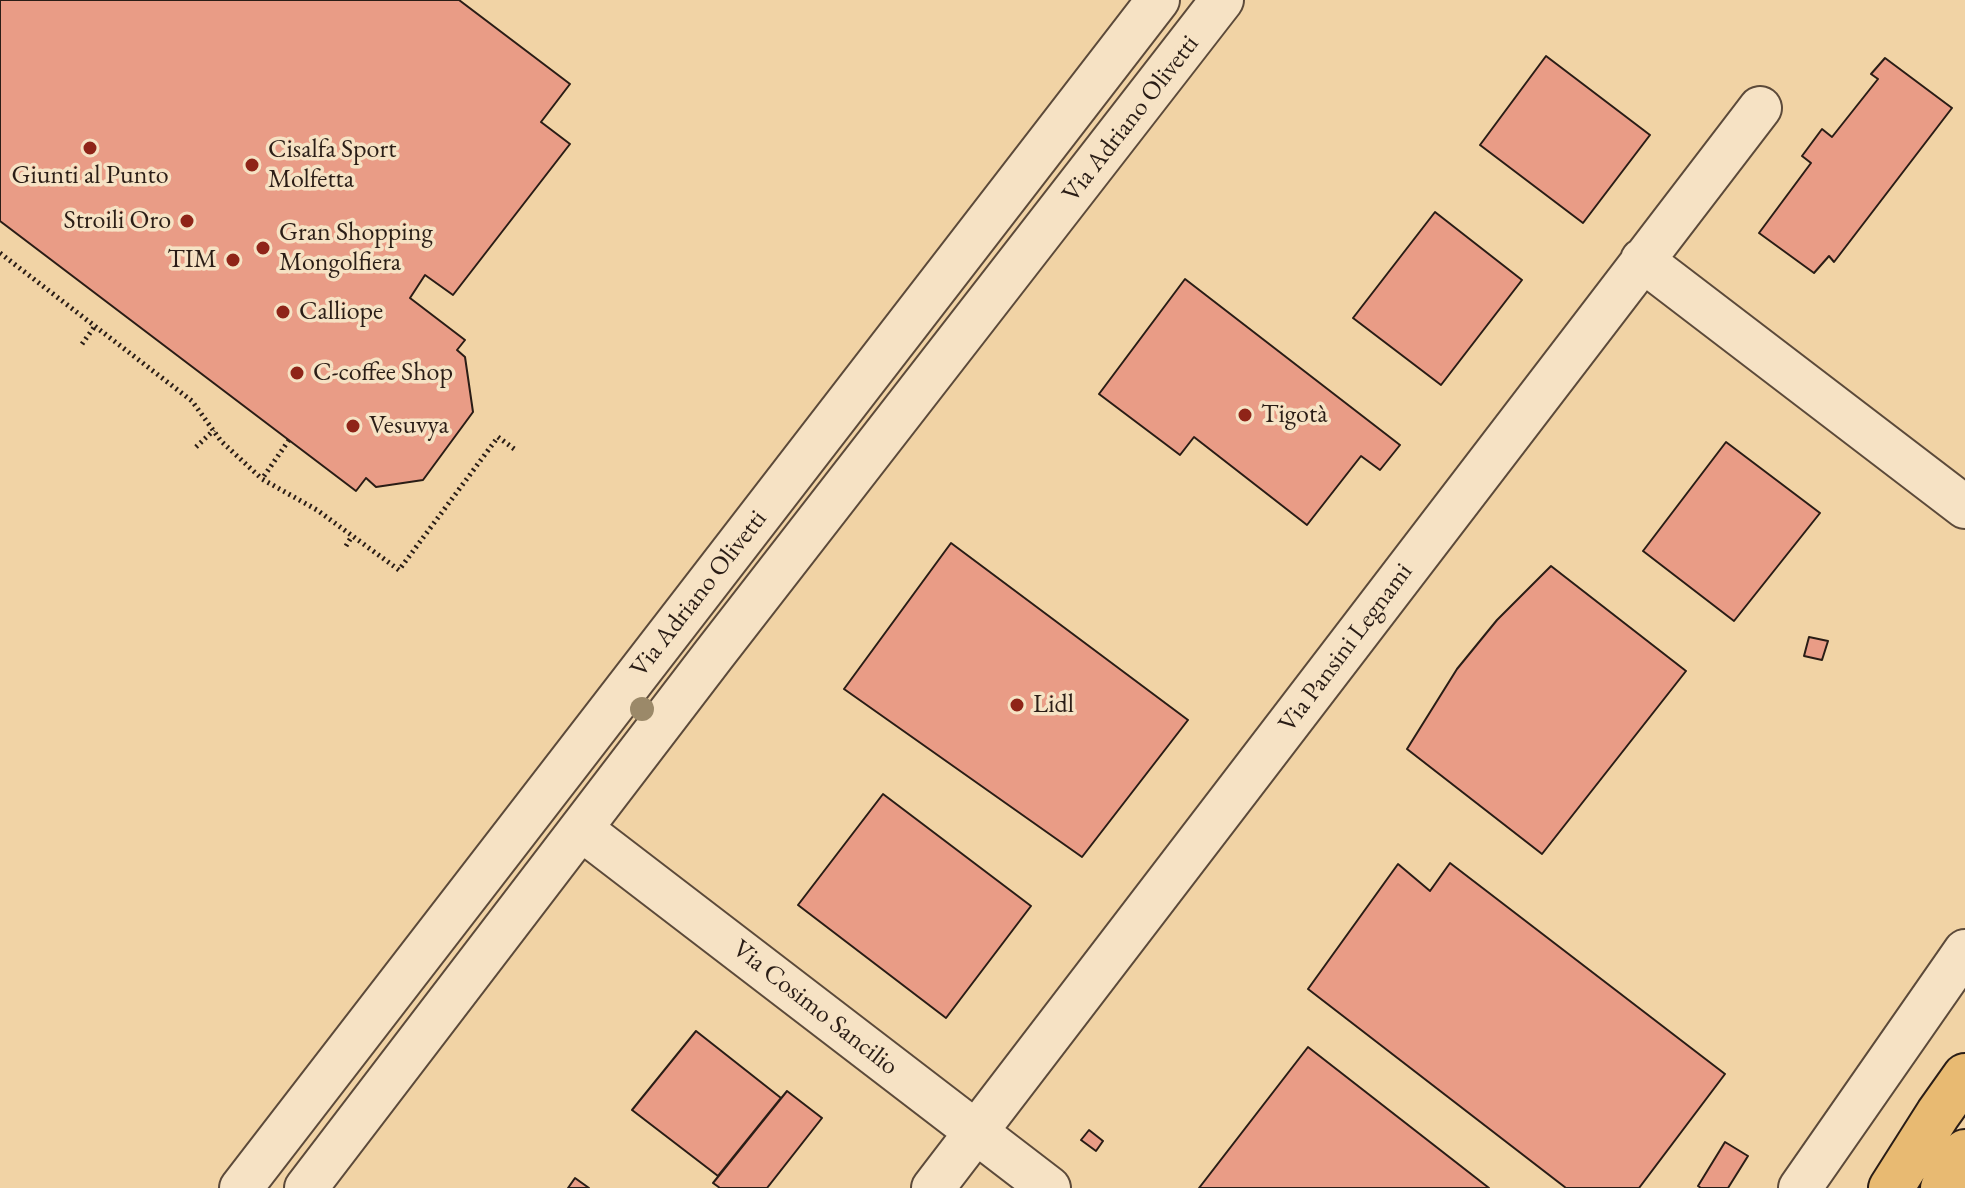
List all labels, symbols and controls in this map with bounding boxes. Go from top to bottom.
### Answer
street label: Via Adriano Olivetti [1056,29,1206,209]
place label: Cisalfa Sport Molfetta [268,134,396,196]
marker: Giunti al Punto [81,139,99,157]
marker: Cisalfa Sport Molfetta [243,156,261,174]
place label: Giunti al Punto [11,160,169,192]
place label: Stroili Oro [64,205,171,237]
marker: Stroili Oro [178,212,196,230]
place label: Gran Shopping Mongolfiera [279,217,433,278]
marker: Gran Shopping Mongolfiera [254,239,272,257]
place label: TIM [167,244,217,276]
marker: TIM [224,251,242,269]
place label: Calliope [299,296,383,328]
marker: Calliope [274,303,292,321]
place label: C-coffee Shop [313,357,453,389]
marker: C-coffee Shop [288,364,306,382]
place label: Tigotà [1261,399,1328,431]
marker: Tigotà [1236,406,1254,424]
place label: Vesuvya [369,410,449,442]
marker: Vesuvya [344,417,362,435]
street label: Via Adriano Olivetti [624,504,774,684]
street label: Via Pansini Legnami [1272,557,1420,739]
place label: Lidl [1033,689,1074,721]
marker: Lidl [1008,696,1026,714]
street label: Via Cosimo Sancilio [726,934,904,1082]

